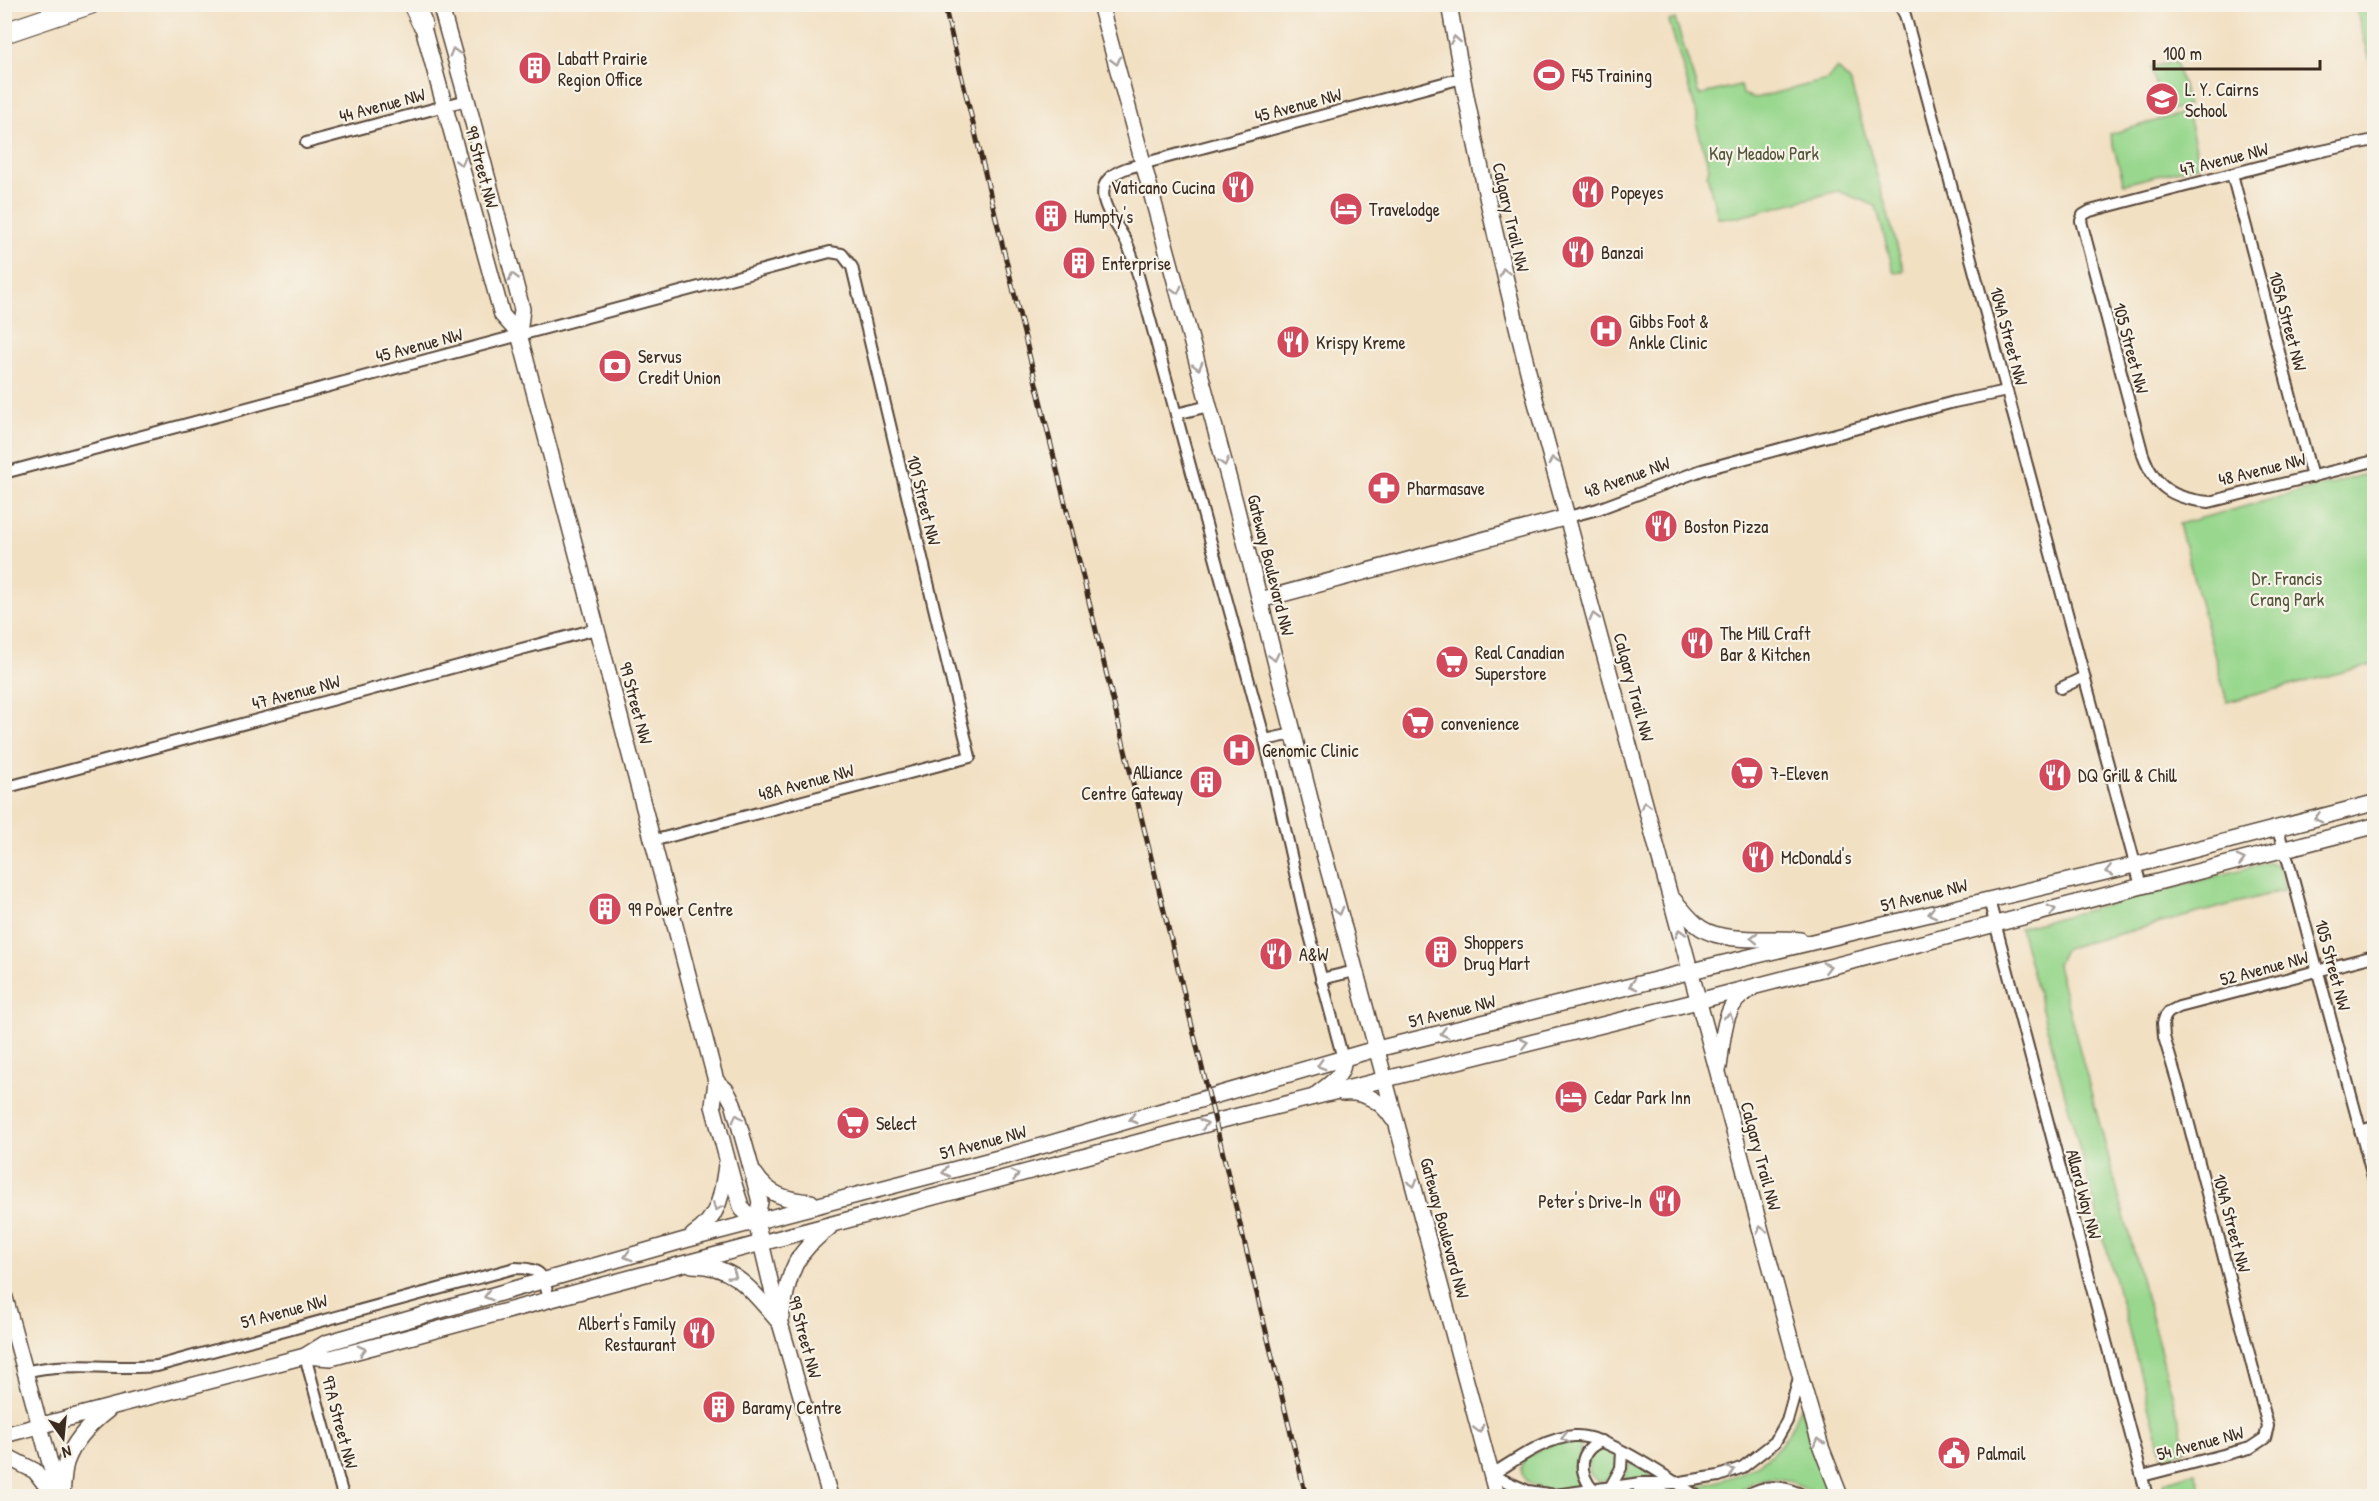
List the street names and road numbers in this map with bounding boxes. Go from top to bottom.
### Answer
street label: 45 Avenue NW [1252,81,1344,129]
street label: 44 Avenue NW [336,82,428,128]
street label: 99 Street NW [459,123,505,211]
street label: 47 Avenue NW [2177,136,2271,182]
street label: Calgary Trail NW [1486,160,1536,274]
street label: 105A Street NW [2263,269,2313,373]
street label: 104A Street NW [1984,284,2034,388]
street label: 105 Street NW [2107,300,2155,396]
street label: 45 Avenue NW [373,321,465,369]
street label: 48 Avenue NW [2216,446,2308,492]
street label: 48 Avenue NW [1581,450,1673,504]
street label: 101 Street NW [901,452,947,548]
street label: Gateway Boulevard NW [1241,492,1301,638]
street label: Calgary Trail NW [1607,630,1661,744]
street label: 99 Street NW [613,659,659,747]
street label: 47 Avenue NW [249,668,343,716]
street label: 48A Avenue NW [755,757,857,807]
street label: 51 Avenue NW [1878,872,1970,918]
street label: 105 Street NW [2309,917,2357,1013]
street label: 52 Avenue NW [2217,944,2311,992]
street label: 51 Avenue NW [1406,988,1498,1034]
street label: Calgary Trail NW [1734,1099,1788,1213]
street label: 51 Avenue NW [937,1118,1029,1166]
street label: Allard Way NW [2060,1146,2108,1242]
street label: Gateway Boulevard NW [1414,1155,1476,1301]
street label: 104A Street NW [2207,1171,2257,1275]
street label: 51 Avenue NW [238,1287,330,1335]
street label: 99 Street NW [782,1293,828,1381]
street label: 97A Street NW [316,1373,364,1471]
street label: 54 Avenue NW [2154,1419,2246,1467]

